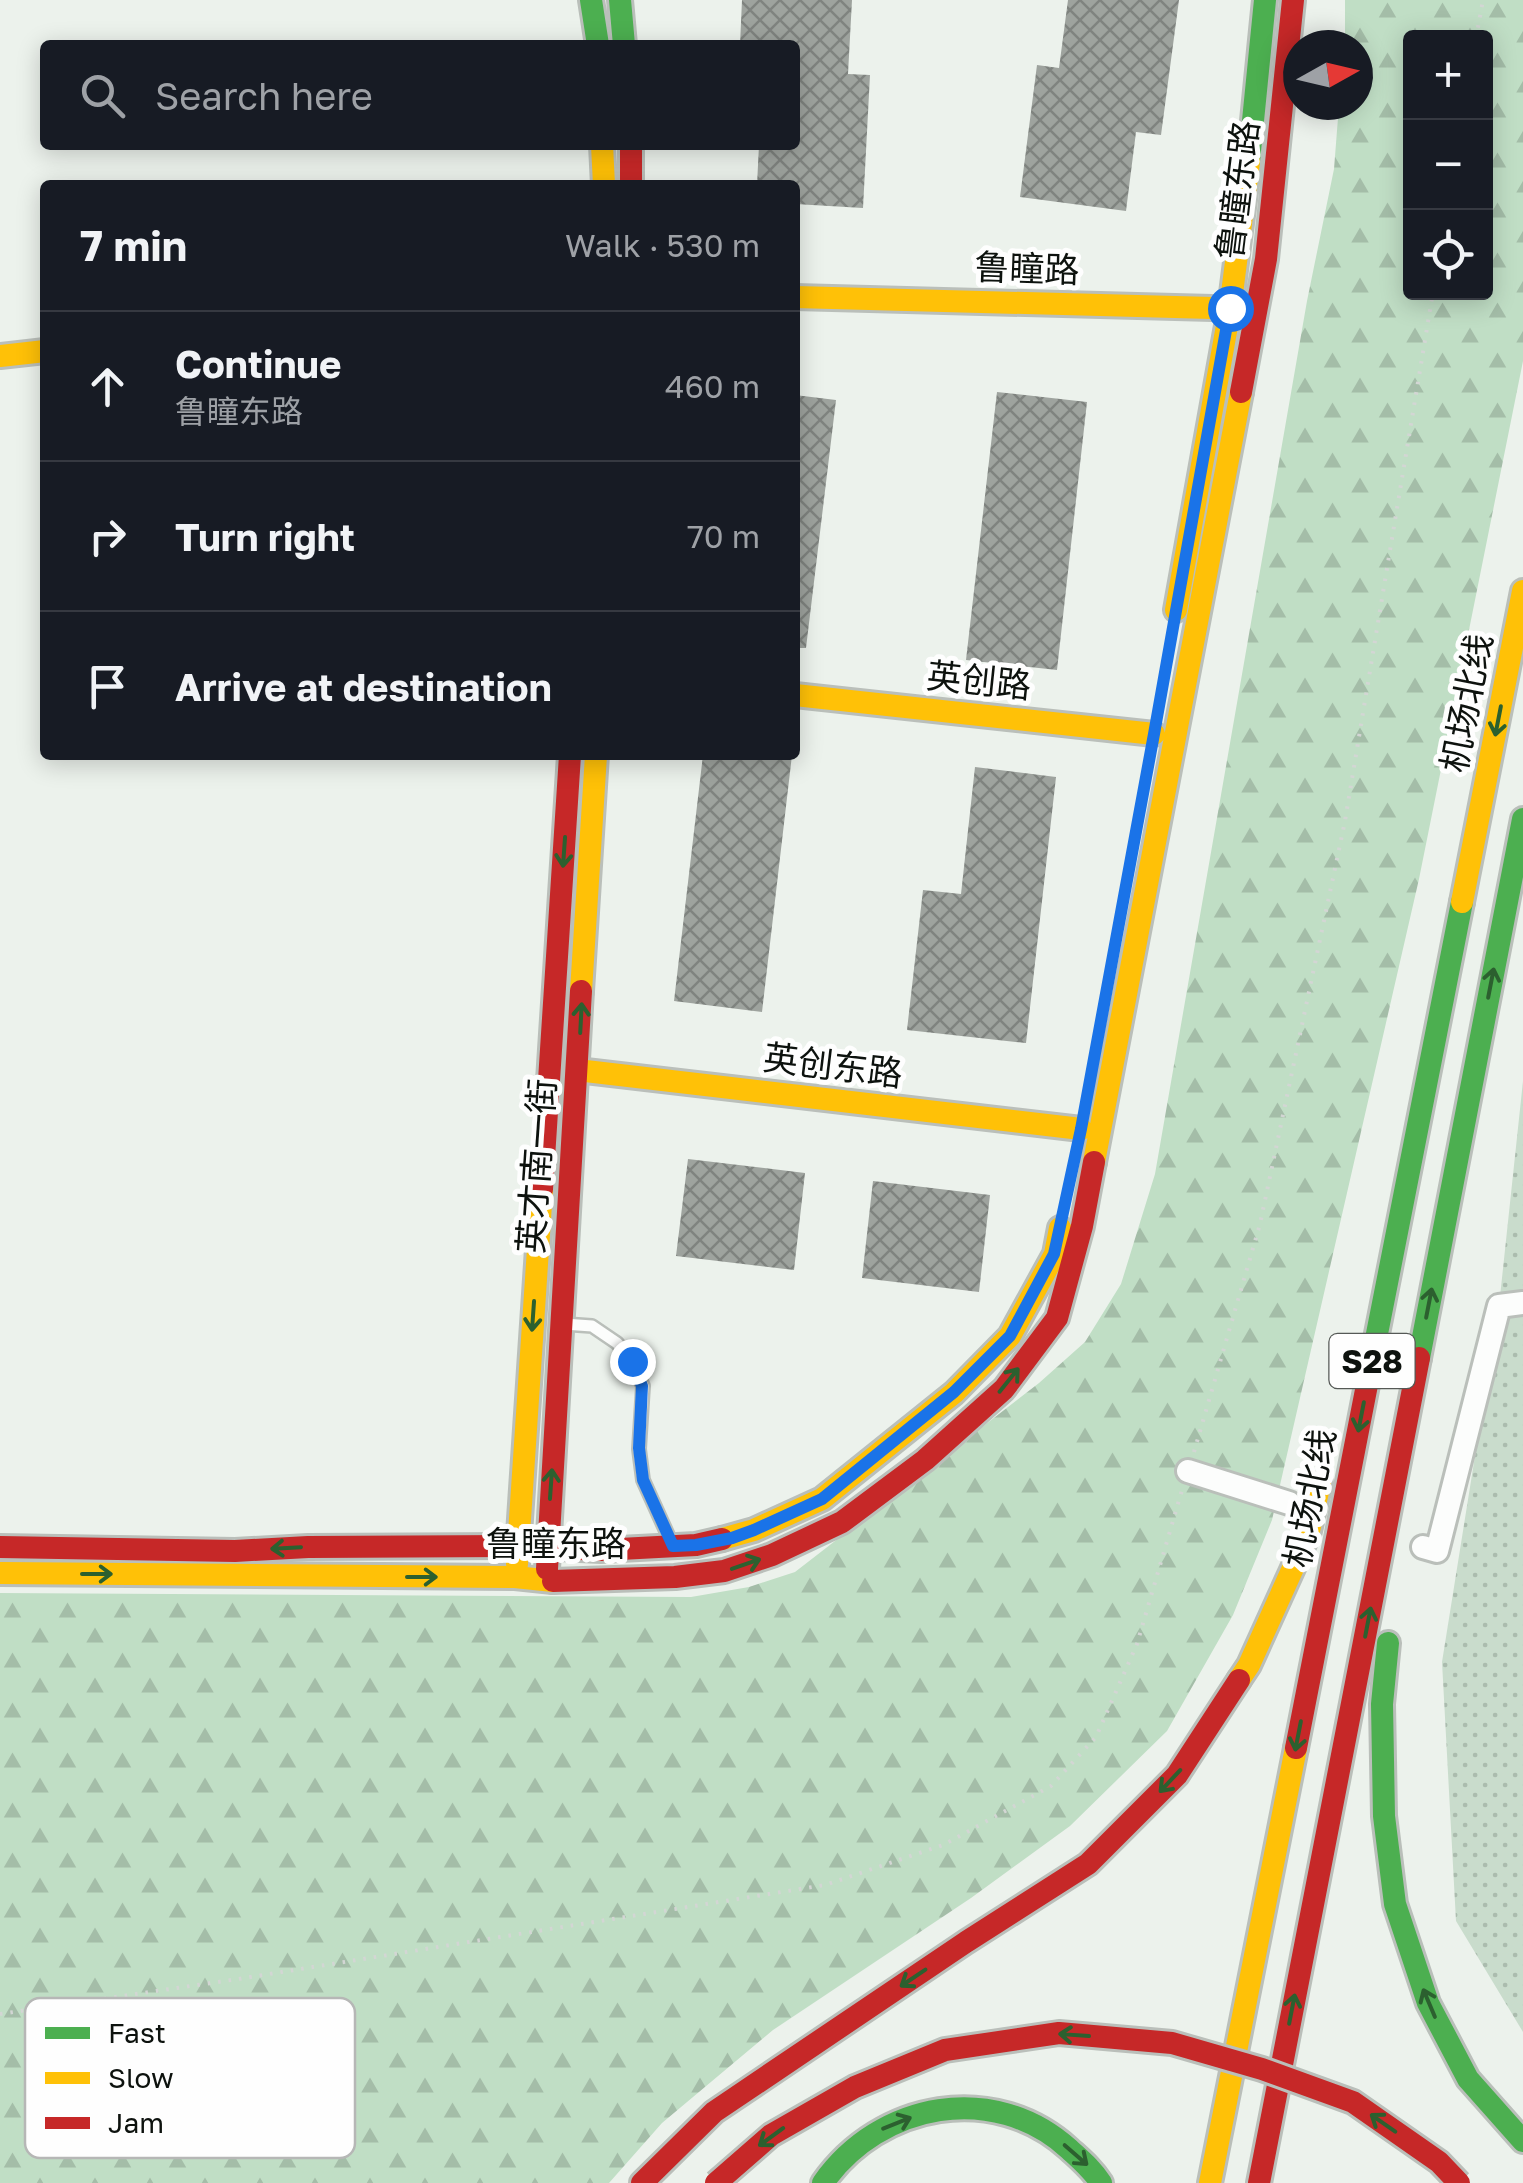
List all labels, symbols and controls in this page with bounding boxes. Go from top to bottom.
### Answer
north arrow [1283,30,1373,120]
map controls [1403,30,1493,300]
button: + [1403,30,1493,120]
search box [40,40,800,150]
icon: search [75,68,130,123]
text: Search here [155,73,373,118]
street label: 鲁瞳东路 [1208,118,1266,262]
button: − [1403,120,1493,210]
button: locate [1403,210,1493,300]
text: 7 min [80,220,187,270]
text: Walk · 530 m [565,226,760,264]
street label: 鲁瞳路 [974,245,1080,291]
route start [1208,286,1254,332]
text: Continue [175,341,341,386]
icon: ahead [80,359,135,414]
text: 460 m [665,367,760,405]
text: 鲁瞳东路 [175,392,303,430]
icon: right [80,509,135,564]
text: Turn right [175,514,355,559]
text: 70 m [687,517,760,555]
street label: 机场北线 [1432,630,1500,776]
street label: 英创路 [925,654,1033,706]
icon: arrive [80,659,135,714]
text: Arrive at destination [175,664,552,709]
one-way arrow [1488,704,1507,737]
one-way arrow [554,836,573,868]
one-way arrow [1483,968,1502,1000]
one-way arrow [571,1003,590,1035]
street label: 英创东路 [761,1036,905,1094]
street label: 英才南一街 [509,1077,563,1255]
one-way arrow [1421,1287,1440,1319]
one-way arrow [523,1300,542,1332]
road number: S28 [1330,1334,1414,1388]
route end [610,1339,656,1385]
one-way arrow [998,1368,1020,1394]
one-way arrow [1351,1401,1370,1433]
street label: 机场北线 [1275,1425,1343,1571]
one-way arrow [542,1468,561,1500]
street label: 鲁瞳东路 [486,1522,626,1564]
one-way arrow [270,1539,302,1558]
one-way arrow [729,1553,761,1571]
one-way arrow [80,1564,113,1584]
one-way arrow [406,1567,438,1586]
one-way arrow [1359,1606,1378,1638]
one-way arrow [1287,1719,1306,1751]
one-way arrow [1159,1768,1182,1793]
one-way arrow [900,1967,927,1988]
one-way arrow [1419,1988,1437,2019]
one-way arrow [1284,1994,1303,2026]
legend [25,1998,355,2158]
text: Fast [108,2016,166,2049]
one-way arrow [1058,2025,1091,2044]
text: Slow [108,2061,174,2094]
text: Jam [108,2106,164,2139]
one-way arrow [1369,2112,1397,2133]
one-way arrow [881,2113,912,2131]
one-way arrow [758,2126,786,2147]
one-way arrow [1063,2143,1088,2166]

